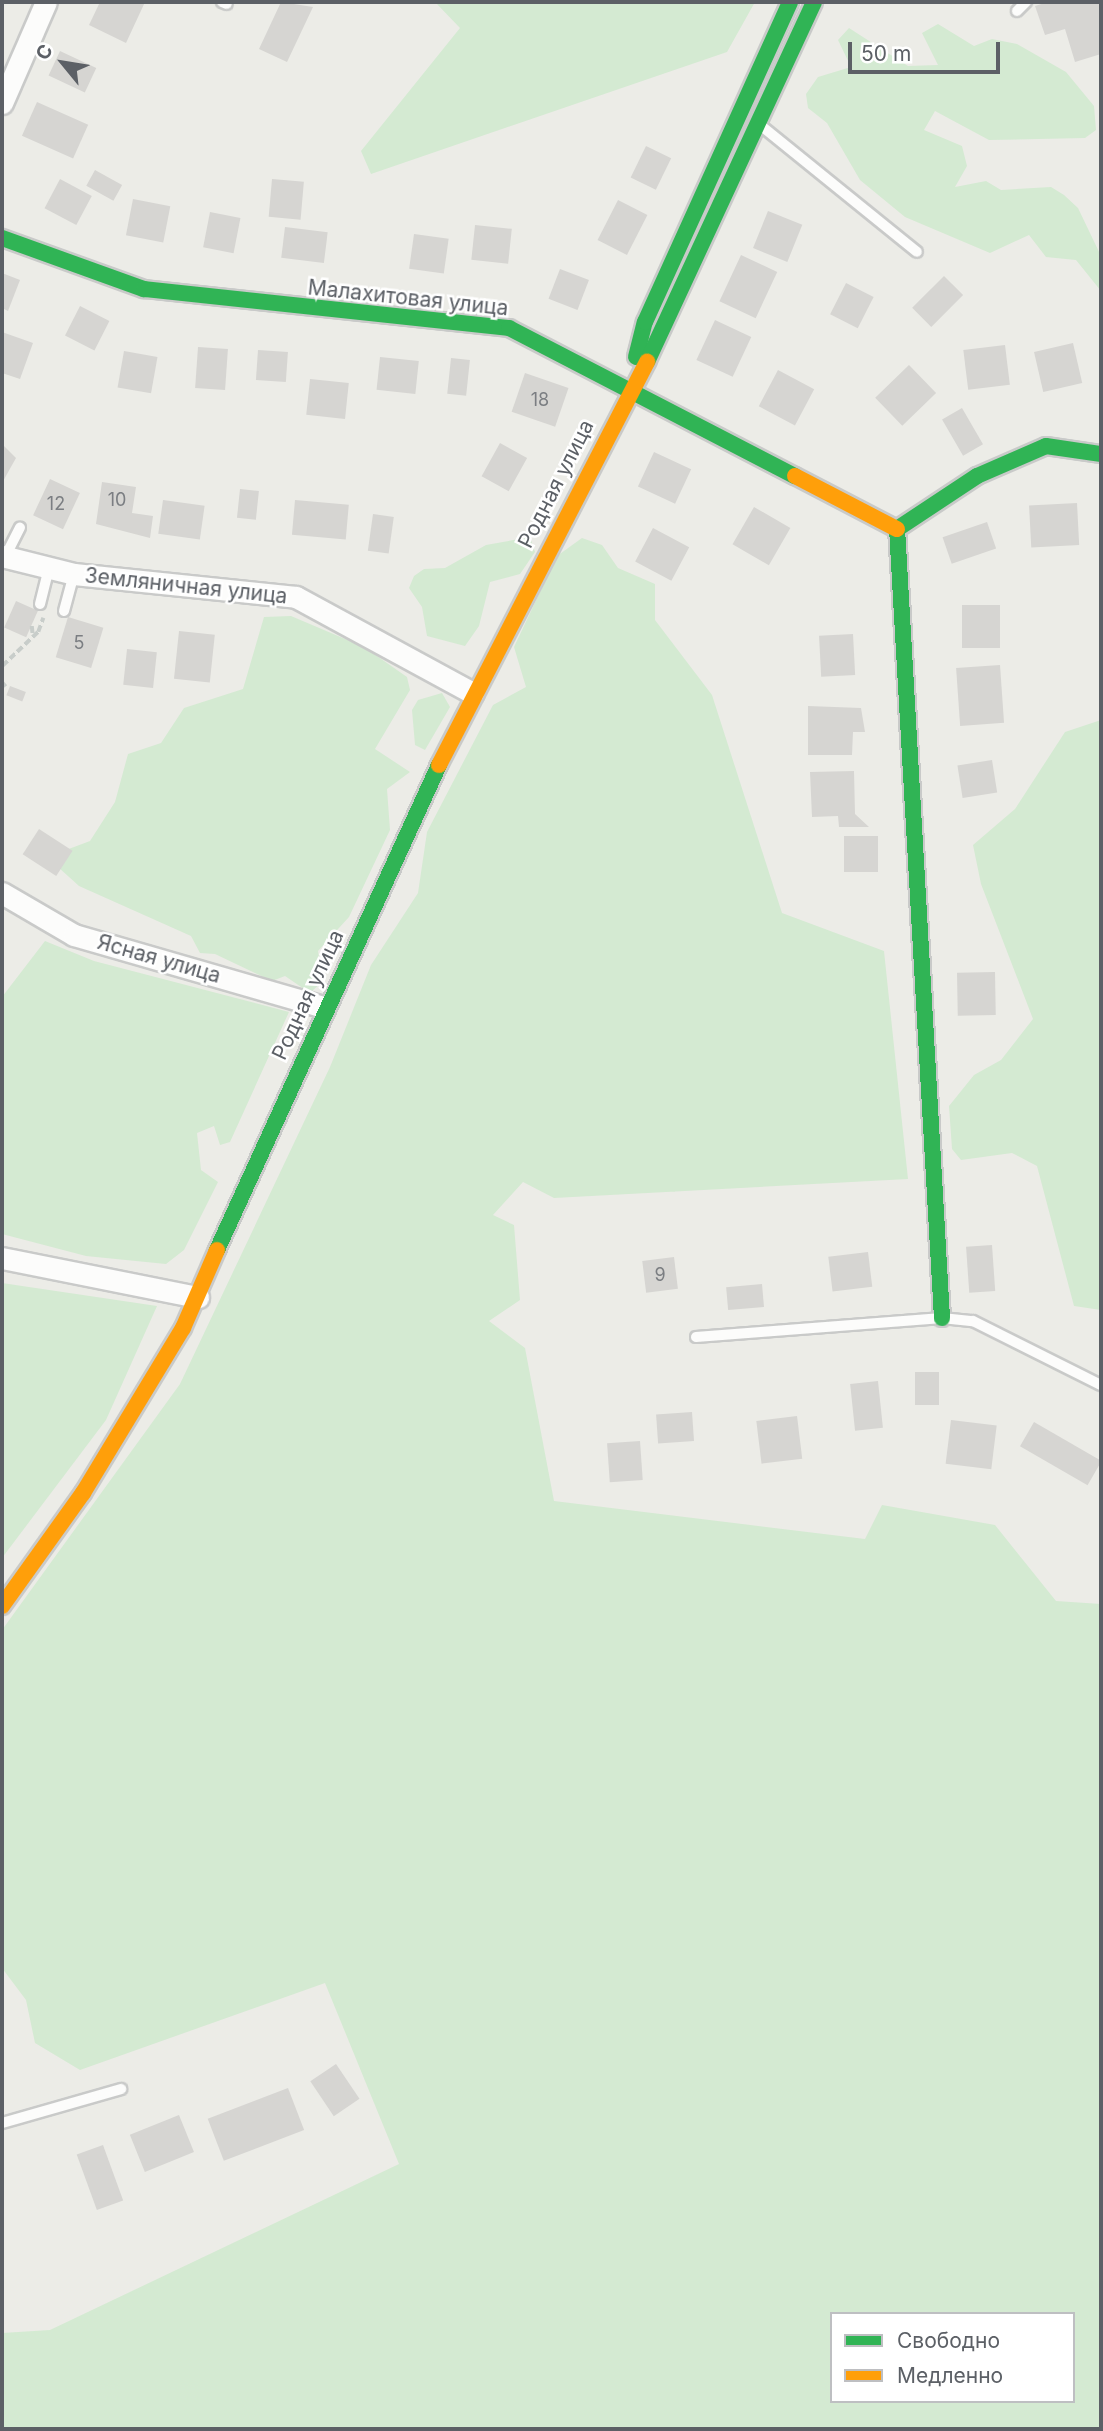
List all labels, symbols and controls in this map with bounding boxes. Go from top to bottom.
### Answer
north arrow [28,28,98,98]
scale bar [851,28,1003,72]
text: С [31,40,58,64]
text: 50 m [861,41,911,66]
street label: Малахитовая улица [307,275,509,321]
house number: 18 [531,389,549,411]
street label: Родная улица [513,416,599,552]
house number: 10 [108,489,126,511]
house number: 12 [47,493,65,515]
street label: Земляничная улица [83,563,289,609]
house number: 5 [74,632,84,654]
street label: Родная улица [267,926,349,1064]
street label: Ясная улица [95,929,223,989]
house number: 9 [654,1264,666,1286]
legend [830,2312,1075,2403]
text: Свободно [897,2328,1000,2353]
text: Медленно [897,2363,1003,2388]

